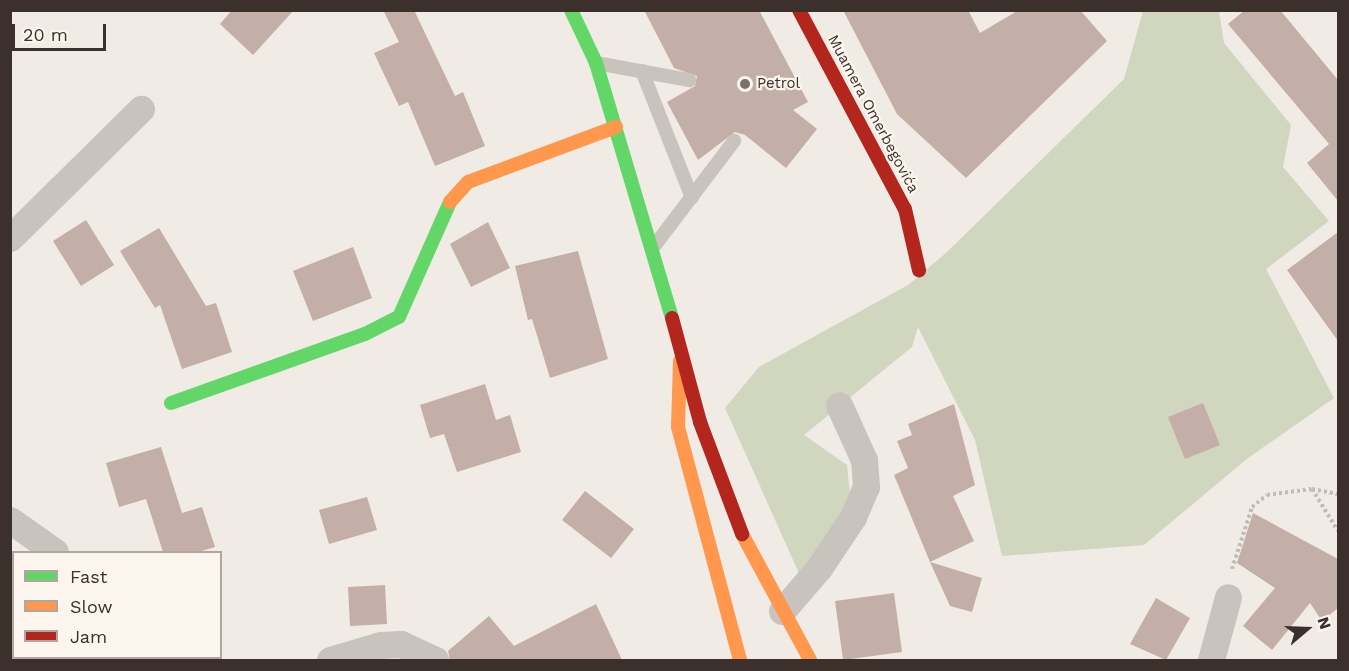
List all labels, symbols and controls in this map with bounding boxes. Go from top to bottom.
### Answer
scale bar [15,12,110,50]
text: 20 m [23,24,68,45]
street label: Muamera Omerbegovića [824,32,922,196]
place label: Petrol [757,75,800,93]
marker: Petrol [738,77,752,91]
legend [12,551,222,659]
text: Fast [70,566,107,587]
text: Slow [70,596,113,617]
north arrow [1277,599,1337,659]
text: N [1314,614,1335,632]
text: Jam [70,626,107,647]

